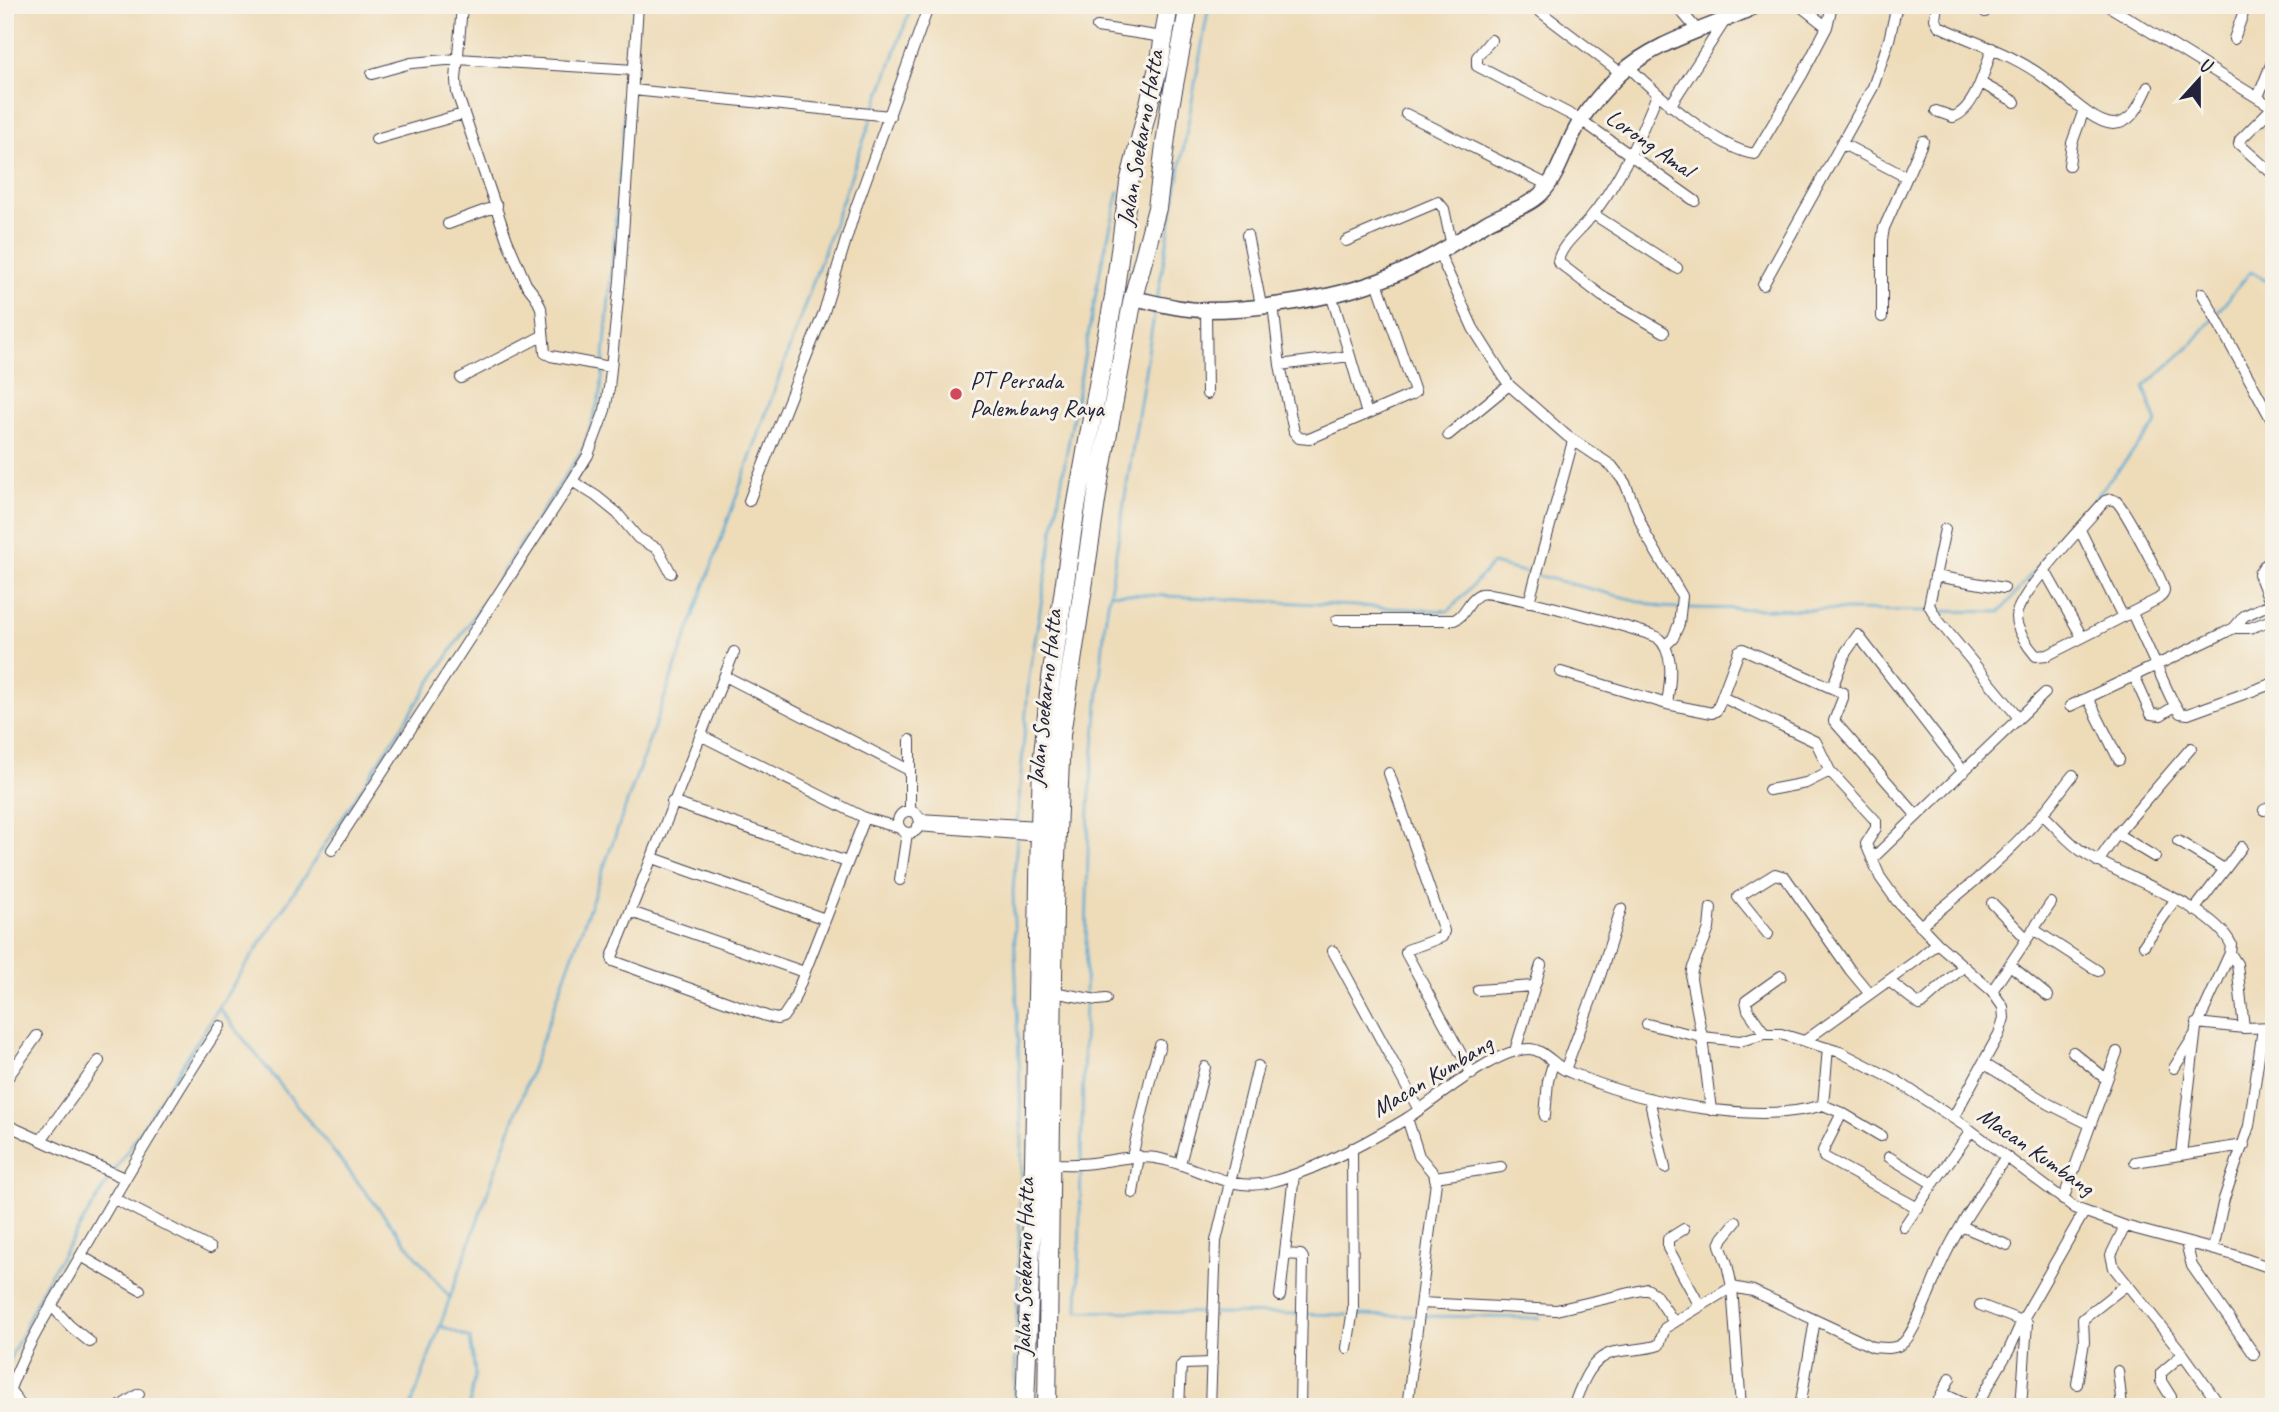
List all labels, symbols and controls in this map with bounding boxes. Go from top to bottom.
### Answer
north arrow [2164,46,2234,116]
street label: Jalan Soekarno Hatta [1110,47,1170,229]
text: U [2196,52,2217,79]
street label: Lorong Amal [1600,102,1703,186]
place label: PT Persada Palembang Raya [970,365,1105,423]
marker: PT Persada Palembang Raya [948,386,964,402]
street label: Jalan Soekarno Hatta [1020,607,1068,789]
street label: Macan Kumbang [1366,1027,1499,1124]
street label: Macan Kumbang [1972,1100,2101,1203]
street label: Jalan Soekarno Hatta [1007,1177,1041,1357]

